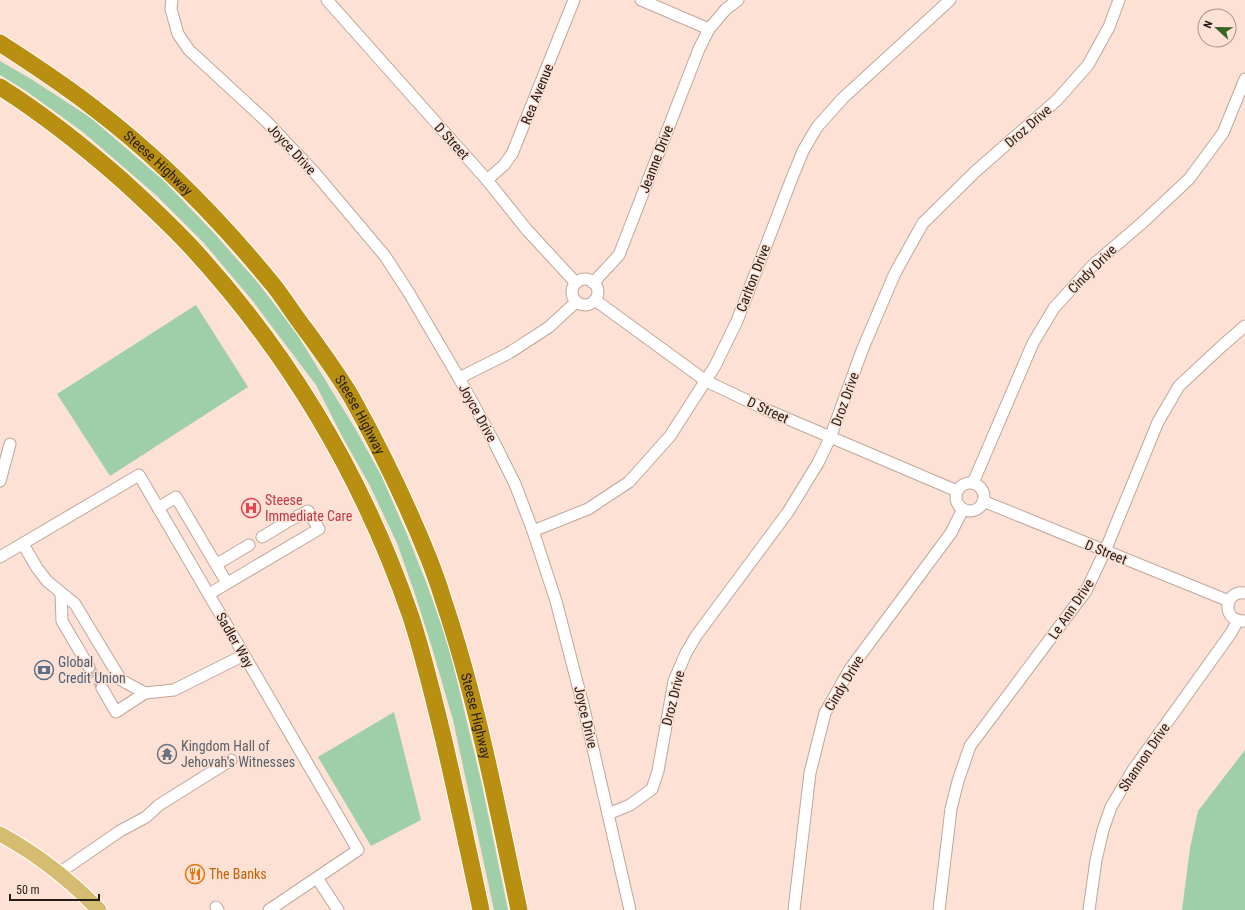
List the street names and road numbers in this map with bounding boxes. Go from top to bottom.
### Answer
street label: Rea Avenue [518,61,557,127]
street label: Droz Drive [1001,101,1055,151]
street label: D Street [431,119,473,163]
street label: Joyce Drive [264,120,320,178]
street label: Jeanne Drive [636,122,676,195]
street label: Steese Highway [121,127,196,199]
street label: Cindy Drive [1064,241,1120,297]
street label: Carlton Drive [733,242,773,314]
street label: Droz Drive [828,369,862,428]
street label: Steese Highway [332,372,388,457]
street label: Joyce Drive [456,381,501,445]
street label: D Street [745,393,791,427]
street label: D Street [1083,536,1129,568]
street label: Le Ann Drive [1045,575,1097,642]
street label: Sadler Way [213,610,257,671]
street label: Cindy Drive [821,652,867,714]
street label: Droz Drive [658,668,688,727]
street label: Steese Highway [458,671,495,760]
street label: Joyce Drive [571,684,601,750]
street label: Shannon Drive [1115,719,1173,794]

